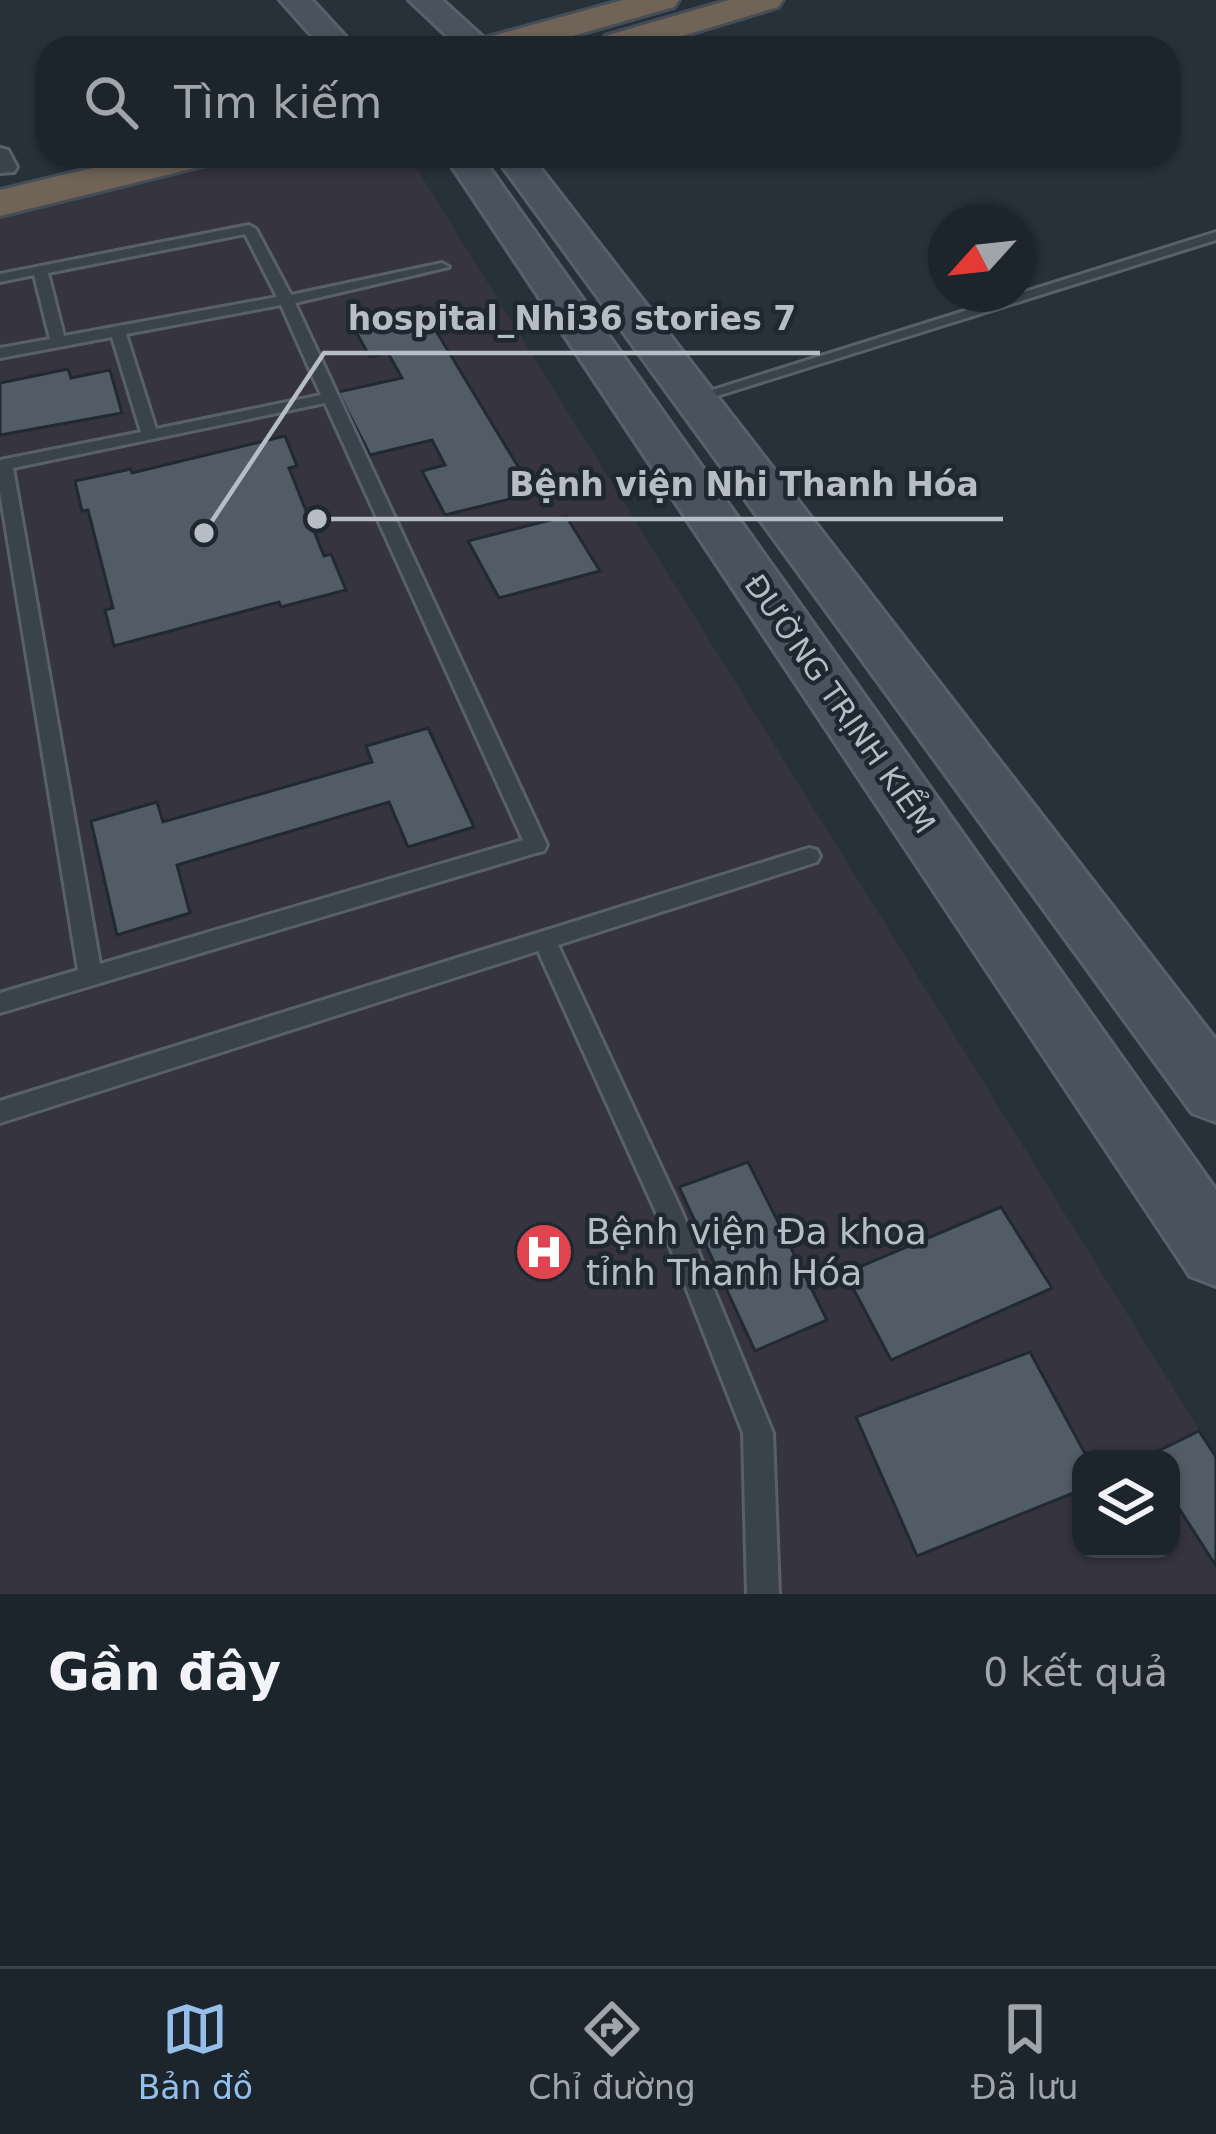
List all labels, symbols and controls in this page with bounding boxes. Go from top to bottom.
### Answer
search box [36,36,1180,168]
icon: search [78,69,144,135]
text: Tìm kiếm [174,76,382,129]
north arrow [928,204,1036,312]
callout: hospital_Nhi36 stories 7 [324,284,820,353]
text: hospital_Nhi36 stories 7 [348,299,796,338]
callout: Bệnh viện Nhi Thanh Hóa [486,450,1003,519]
text: Bệnh viện Nhi Thanh Hóa [509,465,979,504]
street label: ĐƯỜNG TRỊNH KIỂM [737,565,947,840]
place label: Bệnh viện Đa khoa tỉnh Thanh Hóa [586,1211,927,1293]
hospital icon: Bệnh viện Đa khoa tỉnh Thanh Hóa [513,1221,575,1283]
map controls [1072,1450,1180,1558]
button: layers [1072,1450,1180,1558]
text: Gần đây [48,1643,281,1702]
text: 0 kết quả [983,1650,1168,1695]
tab: Bản đồ [138,1996,253,2107]
tab: Chỉ đường [528,1996,696,2107]
tab: Đã lưu [971,1996,1078,2107]

